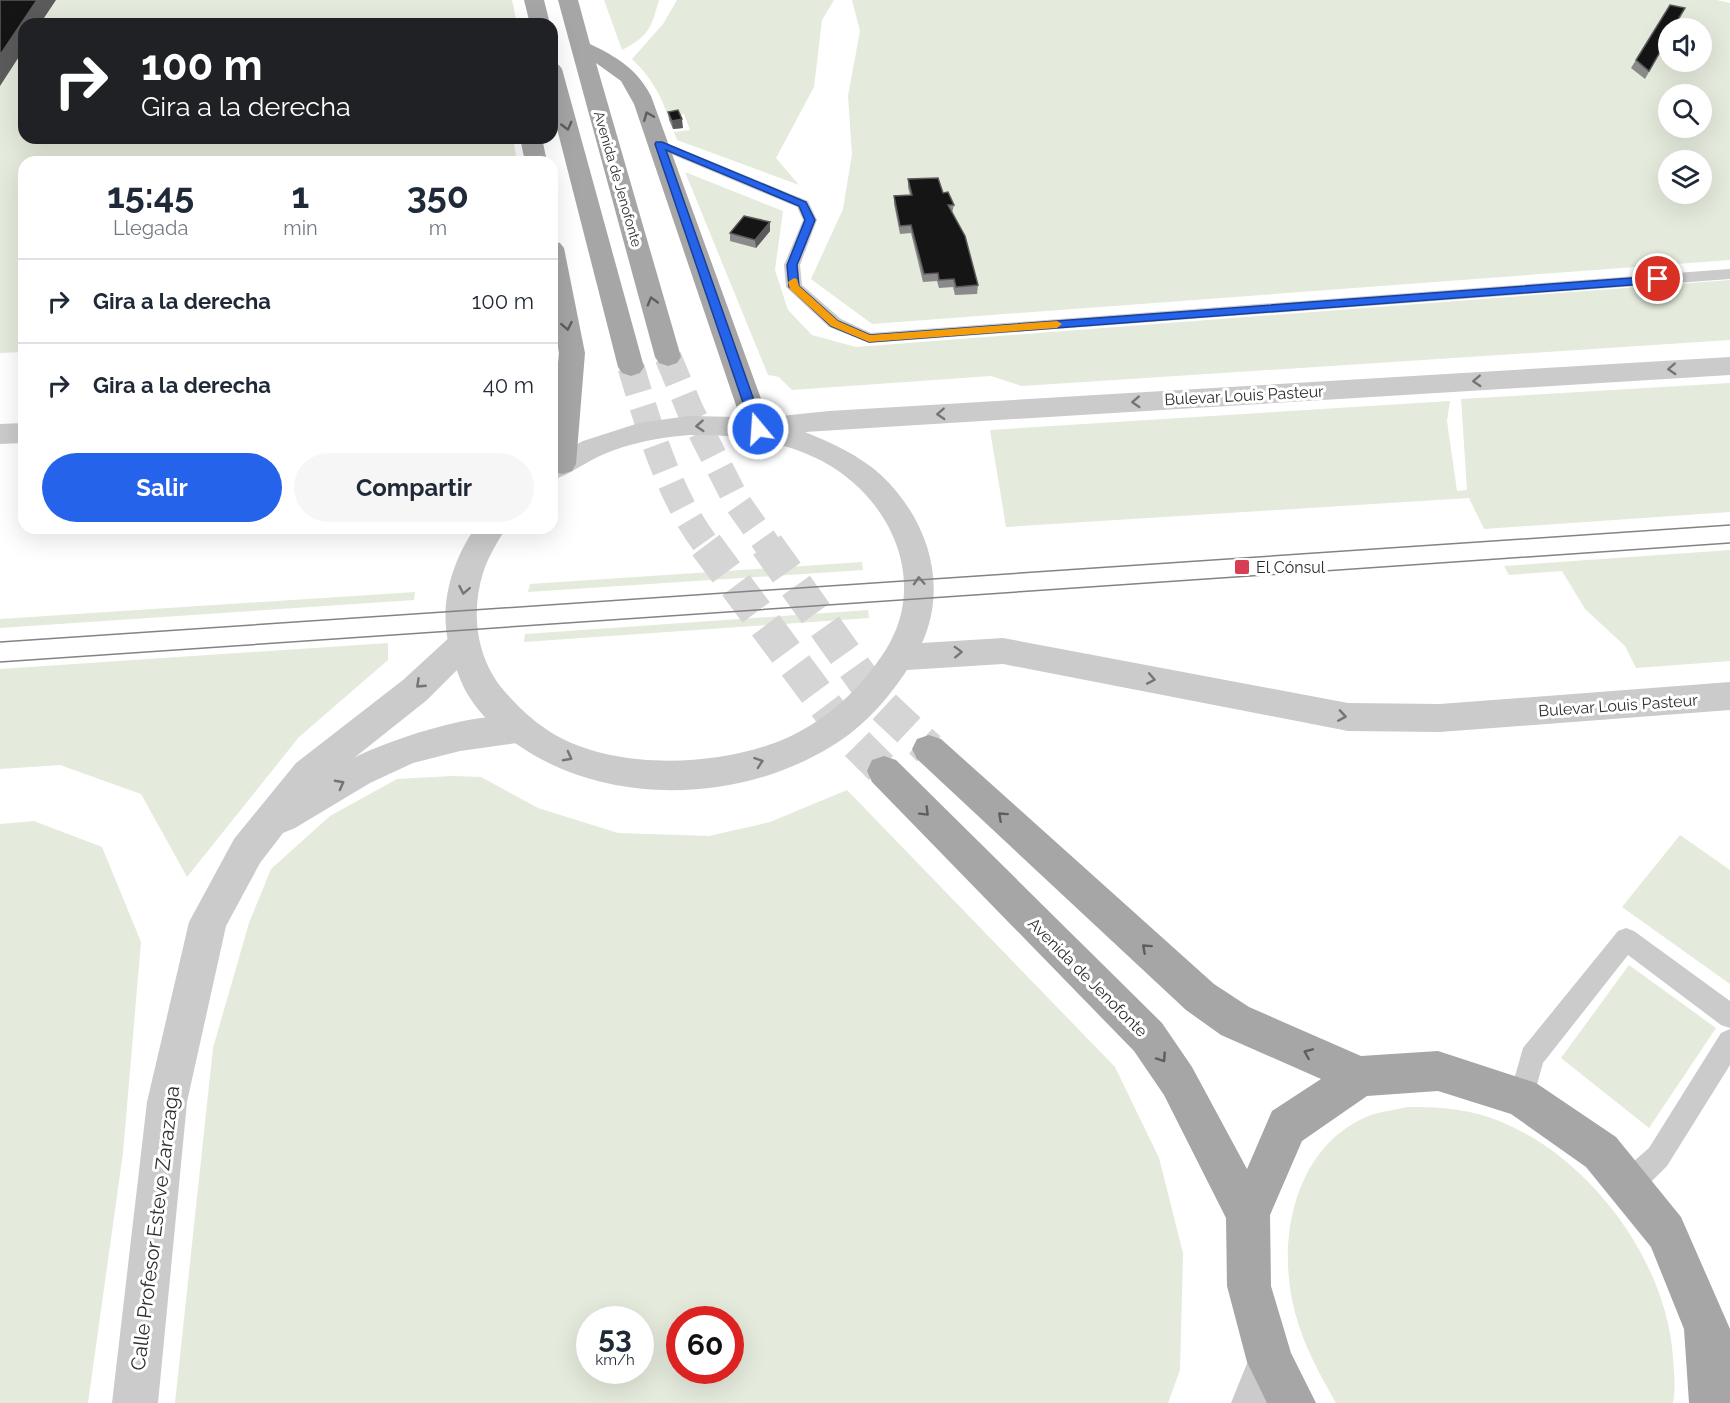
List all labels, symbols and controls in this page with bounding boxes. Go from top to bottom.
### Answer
map controls [1658,18,1712,204]
button: sound [1658,18,1712,72]
text: 100 m [141,41,263,90]
icon: right [42,42,120,120]
button: search [1658,84,1712,138]
text: Gira a la derecha [141,91,351,122]
street label: Avenida de Jenofonte [591,109,645,249]
one-way arrow [643,111,655,122]
one-way arrow [560,120,572,131]
button: layers [1658,150,1712,204]
text: 15:45 [107,174,194,216]
text: 1 [292,174,309,216]
text: 350 [407,174,469,216]
text: Llegada [113,216,188,240]
text: min [283,216,318,240]
text: m [429,216,447,240]
pin [1632,253,1683,304]
icon: arrive [1641,262,1674,295]
icon: right [42,285,75,318]
text: Gira a la derecha [93,288,271,314]
text: 100 m [472,288,534,314]
one-way arrow [647,296,659,307]
one-way arrow [560,320,573,330]
one-way arrow [1667,362,1676,375]
icon: right [42,369,75,402]
text: Gira a la derecha [93,372,271,398]
text: 40 m [483,372,534,398]
one-way arrow [1472,374,1481,387]
street label: Bulevar Louis Pasteur [1164,382,1325,409]
one-way arrow [1131,395,1140,408]
position arrow [726,397,790,461]
one-way arrow [936,407,945,420]
one-way arrow [695,419,704,432]
button: Salir [42,453,282,522]
button: Compartir [294,453,534,522]
marker: El Cónsul [1233,558,1251,576]
place label: El Cónsul [1256,558,1326,577]
one-way arrow [912,577,925,586]
one-way arrow [458,584,471,594]
one-way arrow [954,646,963,659]
one-way arrow [1145,672,1155,685]
one-way arrow [416,677,427,688]
street label: Bulevar Louis Pasteur [1538,690,1699,721]
one-way arrow [1337,709,1347,721]
one-way arrow [562,750,572,761]
one-way arrow [753,756,763,769]
one-way arrow [334,780,344,791]
one-way arrow [918,806,929,816]
one-way arrow [998,812,1009,823]
street label: Avenida de Jenofonte [1024,914,1151,1041]
one-way arrow [1142,944,1153,955]
one-way arrow [1303,1048,1314,1060]
one-way arrow [1155,1051,1166,1062]
street label: Calle Profesor Esteve Zarazaga [126,1084,184,1372]
speed limit sign: 60 [666,1306,744,1384]
text: 53 [598,1320,632,1355]
text: km/h [595,1351,635,1369]

